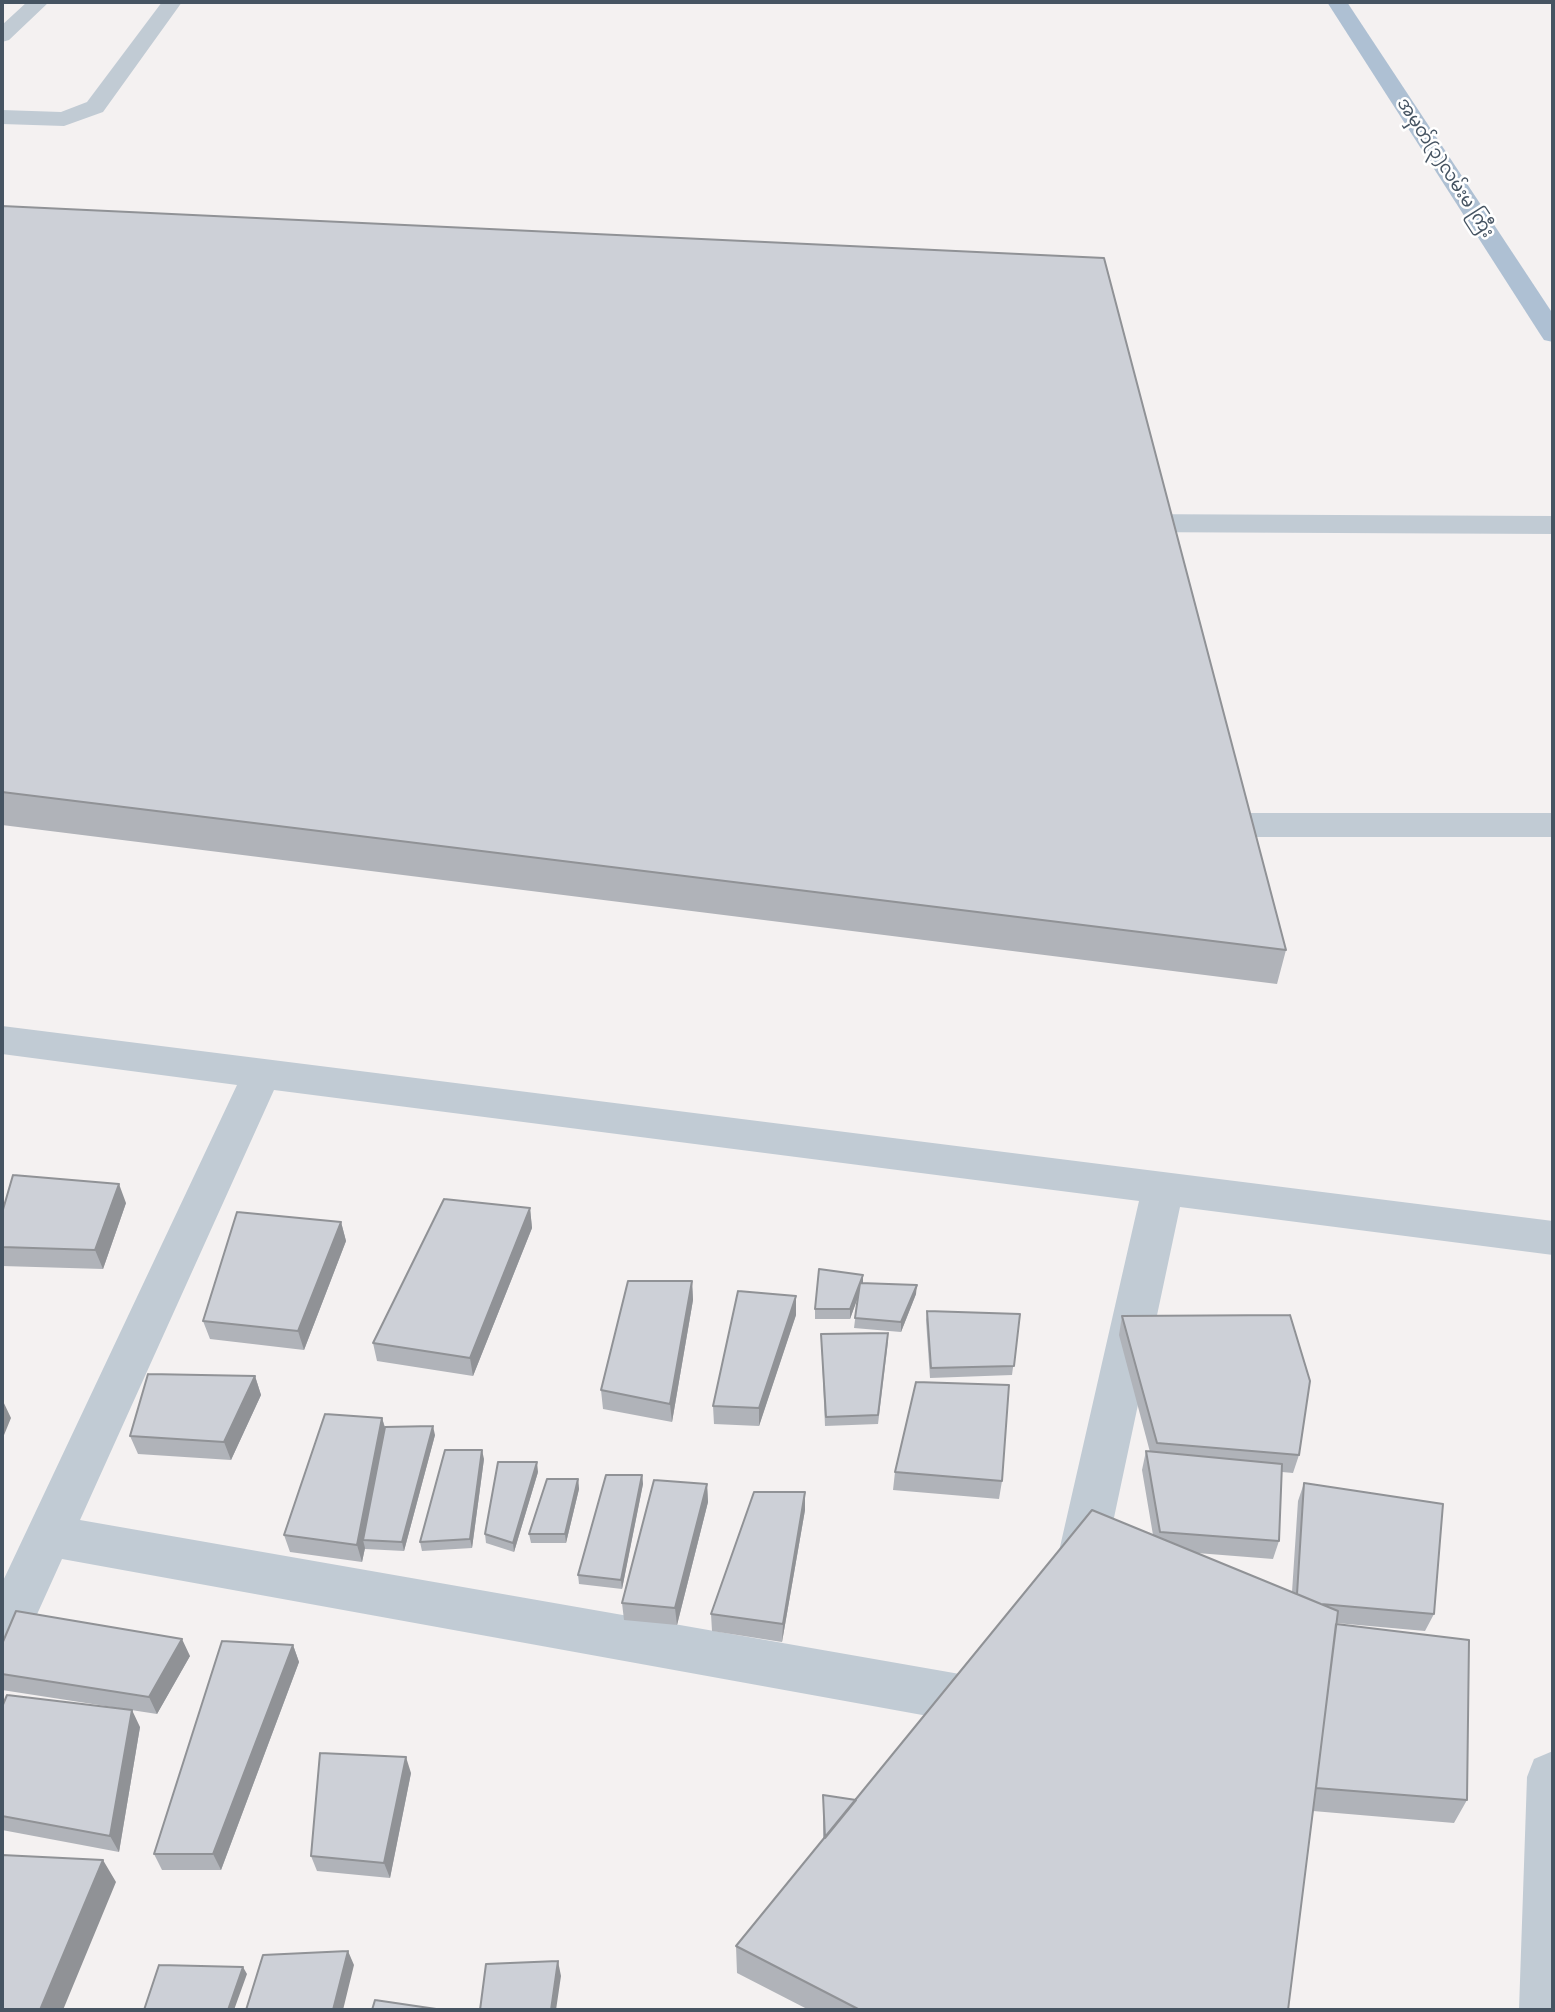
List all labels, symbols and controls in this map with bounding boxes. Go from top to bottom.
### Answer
street label: အမှတ်(၃)လမ်းမ ကြီး [1392,94,1498,242]

